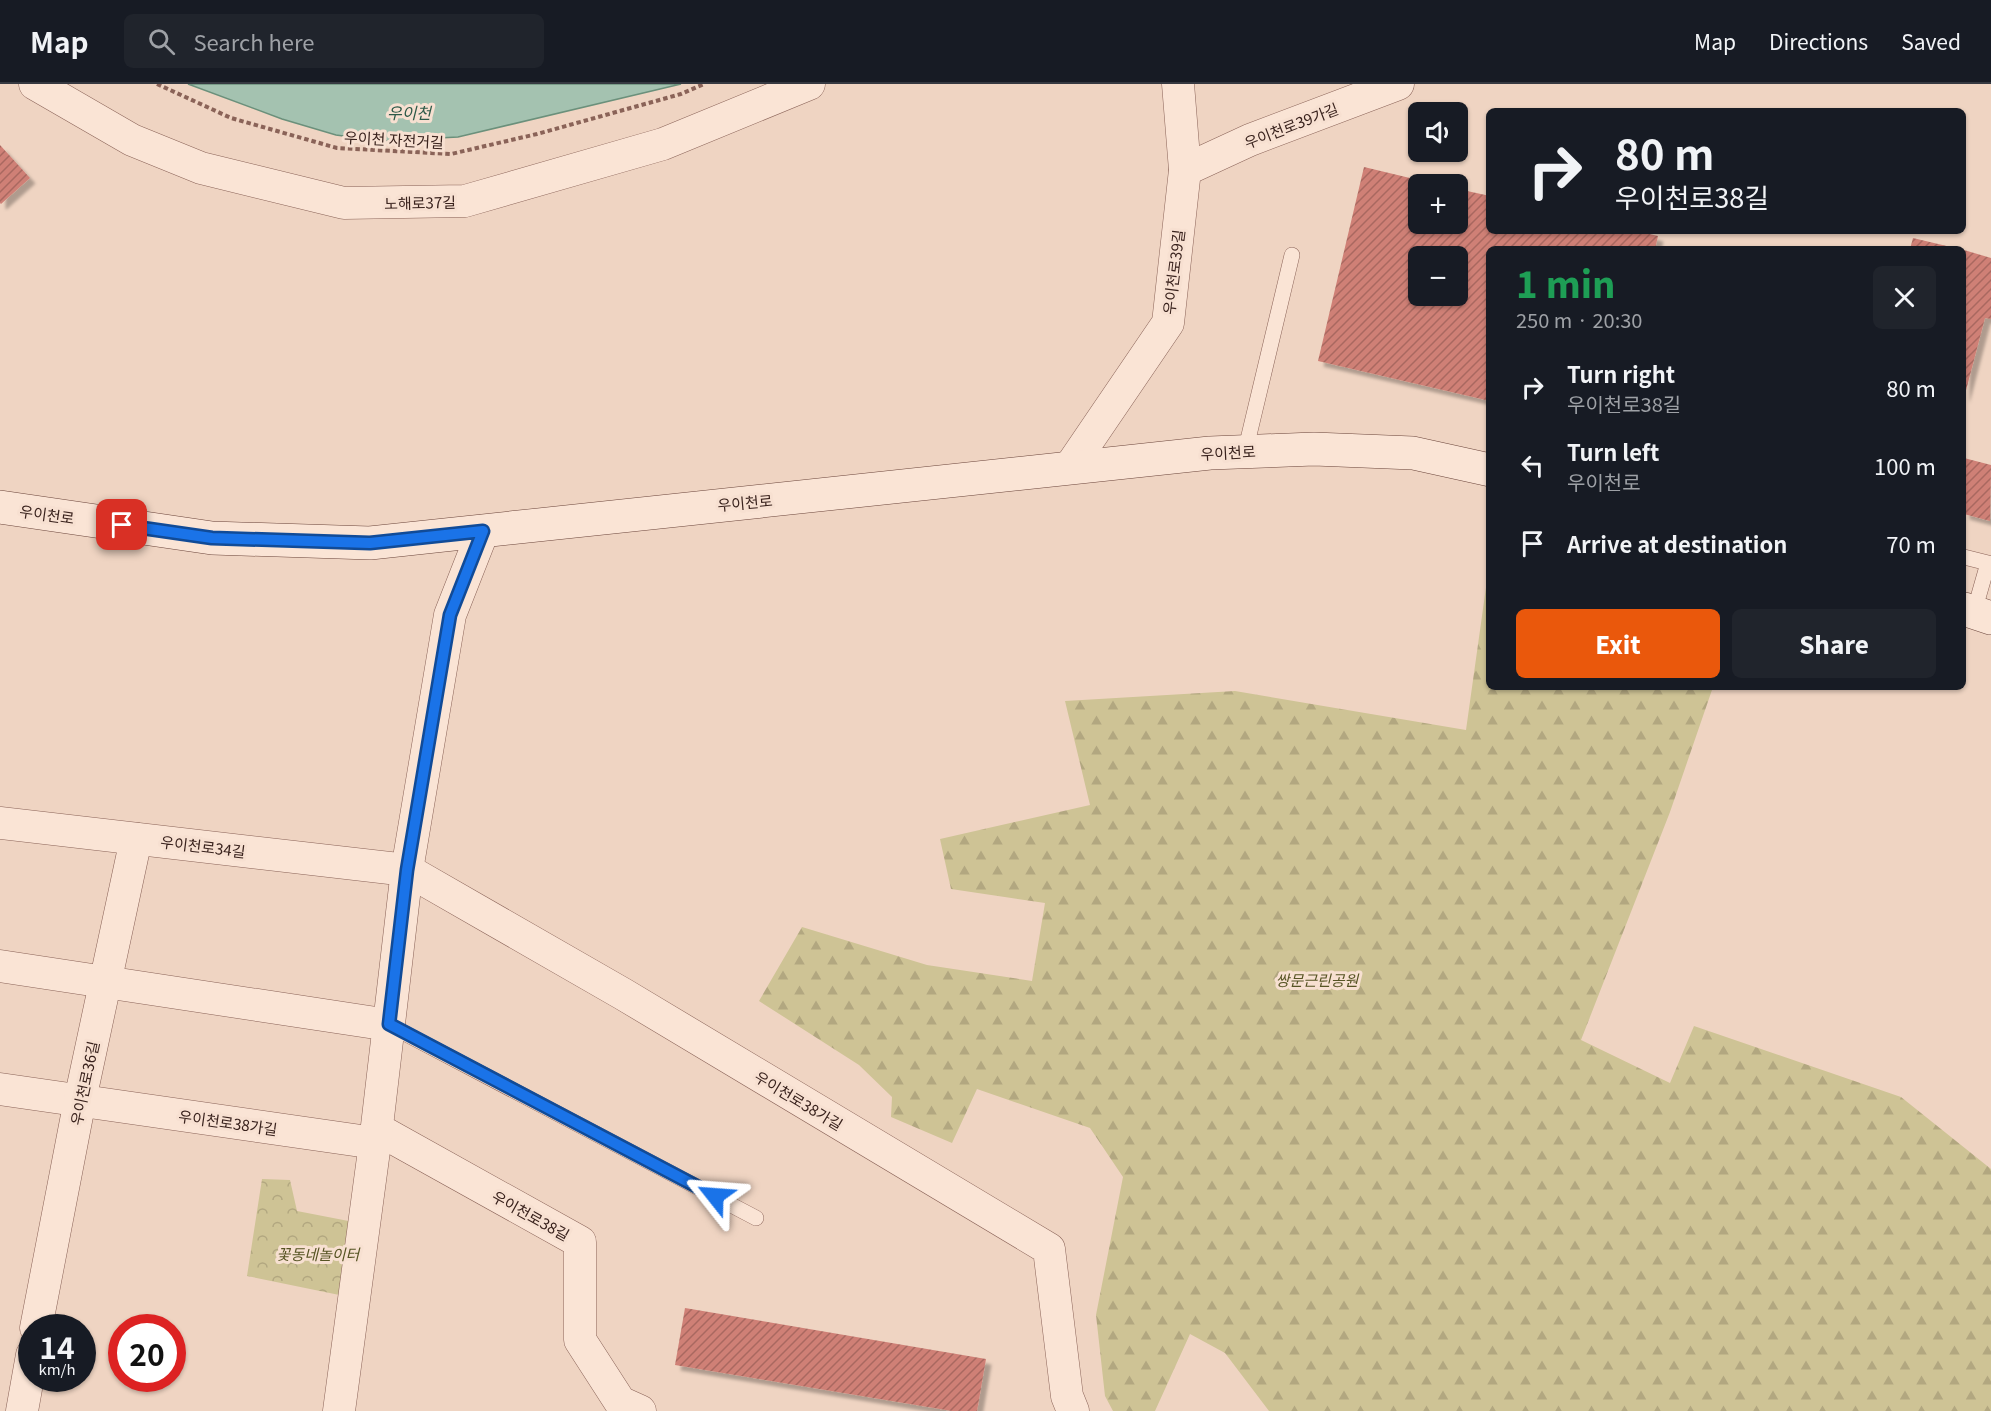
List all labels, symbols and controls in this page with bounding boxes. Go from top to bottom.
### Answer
search box [124,14,544,68]
text: Map [30,21,88,61]
icon: search [145,25,178,58]
text: Search here [193,25,314,57]
text: Map [1694,26,1736,56]
text: Directions [1769,26,1868,56]
text: Saved [1901,26,1961,56]
street label: 우이천로39가길 [1241,97,1341,153]
water label: 우이천 [387,100,433,124]
map controls [1408,102,1468,306]
button: sound [1408,102,1468,162]
text: 80 m [1615,121,1715,182]
street label: 우이천 자전거길 [344,126,444,152]
icon: right [1516,132,1594,210]
button: + [1408,174,1468,234]
text: 우이천로38길 [1615,177,1769,216]
street label: 노해로37길 [384,191,456,213]
street label: 우이천로39길 [1157,228,1189,316]
button: − [1408,246,1468,306]
text: 1 min [1516,256,1615,308]
button: close [1873,266,1936,329]
text: 250 m · 20:30 [1516,305,1642,334]
text: Turn right [1567,357,1675,389]
icon: right [1516,371,1549,404]
text: 80 m [1886,371,1936,403]
text: 우이천로38길 [1567,389,1681,418]
text: Turn left [1567,435,1659,467]
street label: 우이천로 [1200,440,1256,464]
icon: left [1516,449,1549,482]
text: 100 m [1874,449,1936,481]
text: 우이천로 [1567,467,1641,496]
street label: 우이천로 [717,489,773,515]
pin [96,499,147,550]
street label: 우이천로 [18,500,76,528]
icon: arrive [105,508,138,541]
icon: arrive [1516,527,1549,560]
text: Arrive at destination [1567,527,1787,559]
text: 70 m [1886,527,1936,559]
button: Exit [1516,609,1720,678]
button: Share [1732,609,1936,678]
street label: 우이천로34길 [159,830,247,862]
park label: 쌍문근린공원 [1276,969,1360,990]
street label: 우이천로36길 [65,1039,103,1127]
street label: 우이천로38가길 [751,1065,847,1135]
street label: 우이천로38가길 [177,1105,279,1139]
position arrow [683,1164,747,1228]
street label: 우이천로38길 [488,1185,574,1245]
park label: 꽃동네놀이터 [277,1243,362,1264]
speed limit sign: 20 [108,1314,186,1392]
text: 14 [39,1324,75,1368]
text: km/h [38,1358,76,1379]

